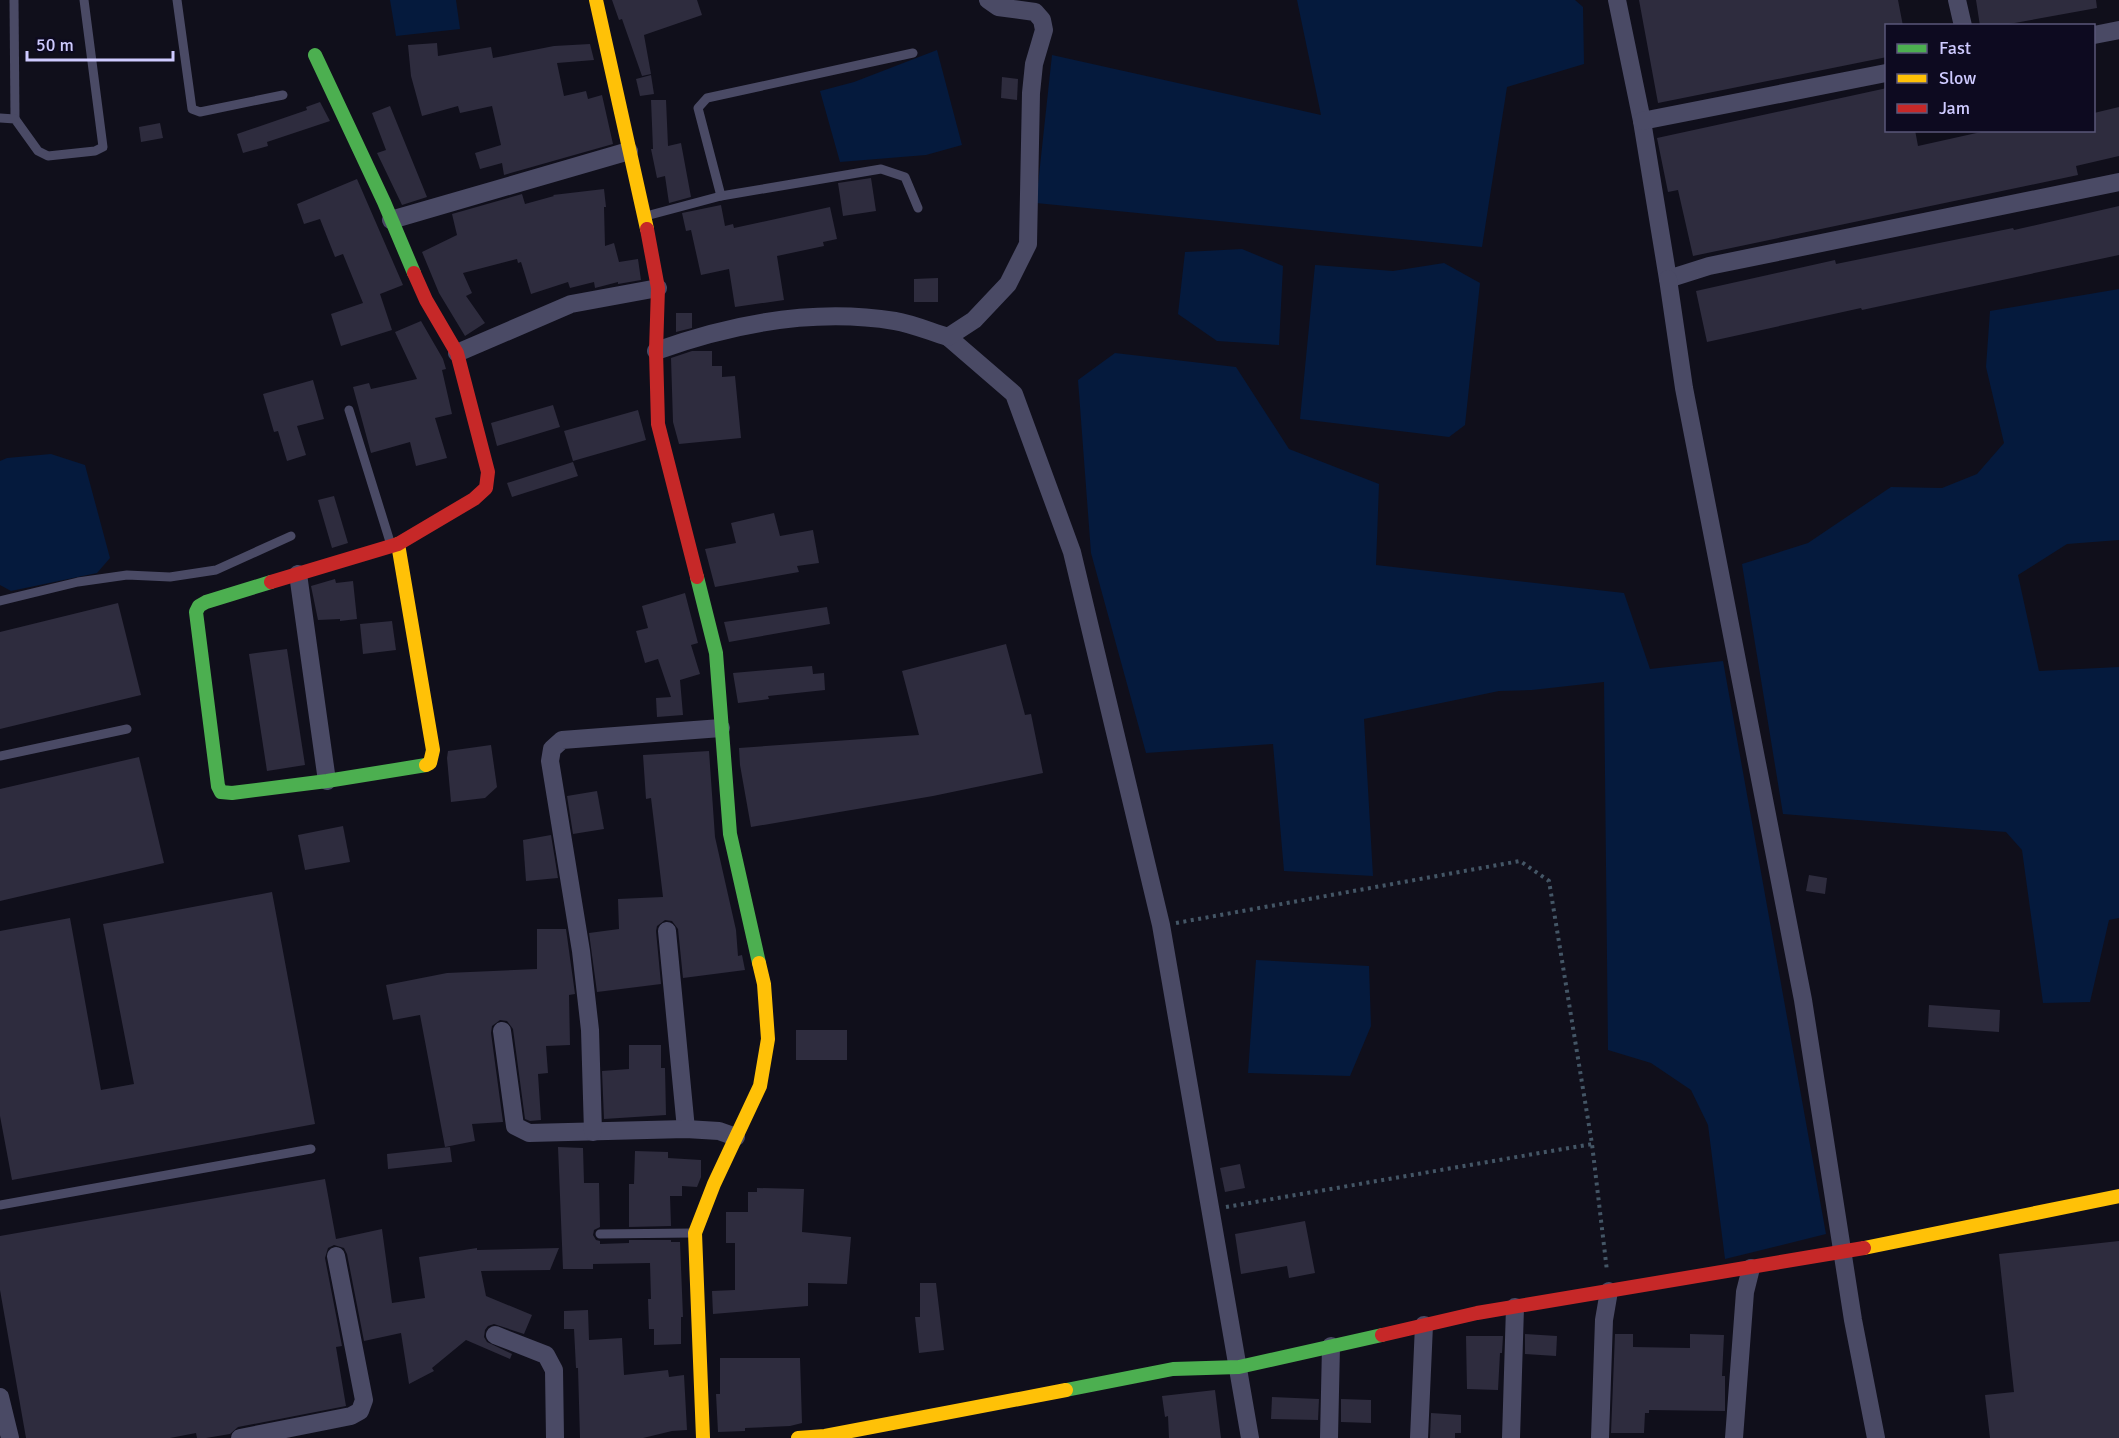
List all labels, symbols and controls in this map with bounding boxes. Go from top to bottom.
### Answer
scale bar [27,24,172,62]
legend [1885,24,2095,132]
text: 50 m [36,34,74,56]
text: Fast [1939,37,1971,59]
text: Slow [1939,67,1976,89]
text: Jam [1939,97,1970,119]

